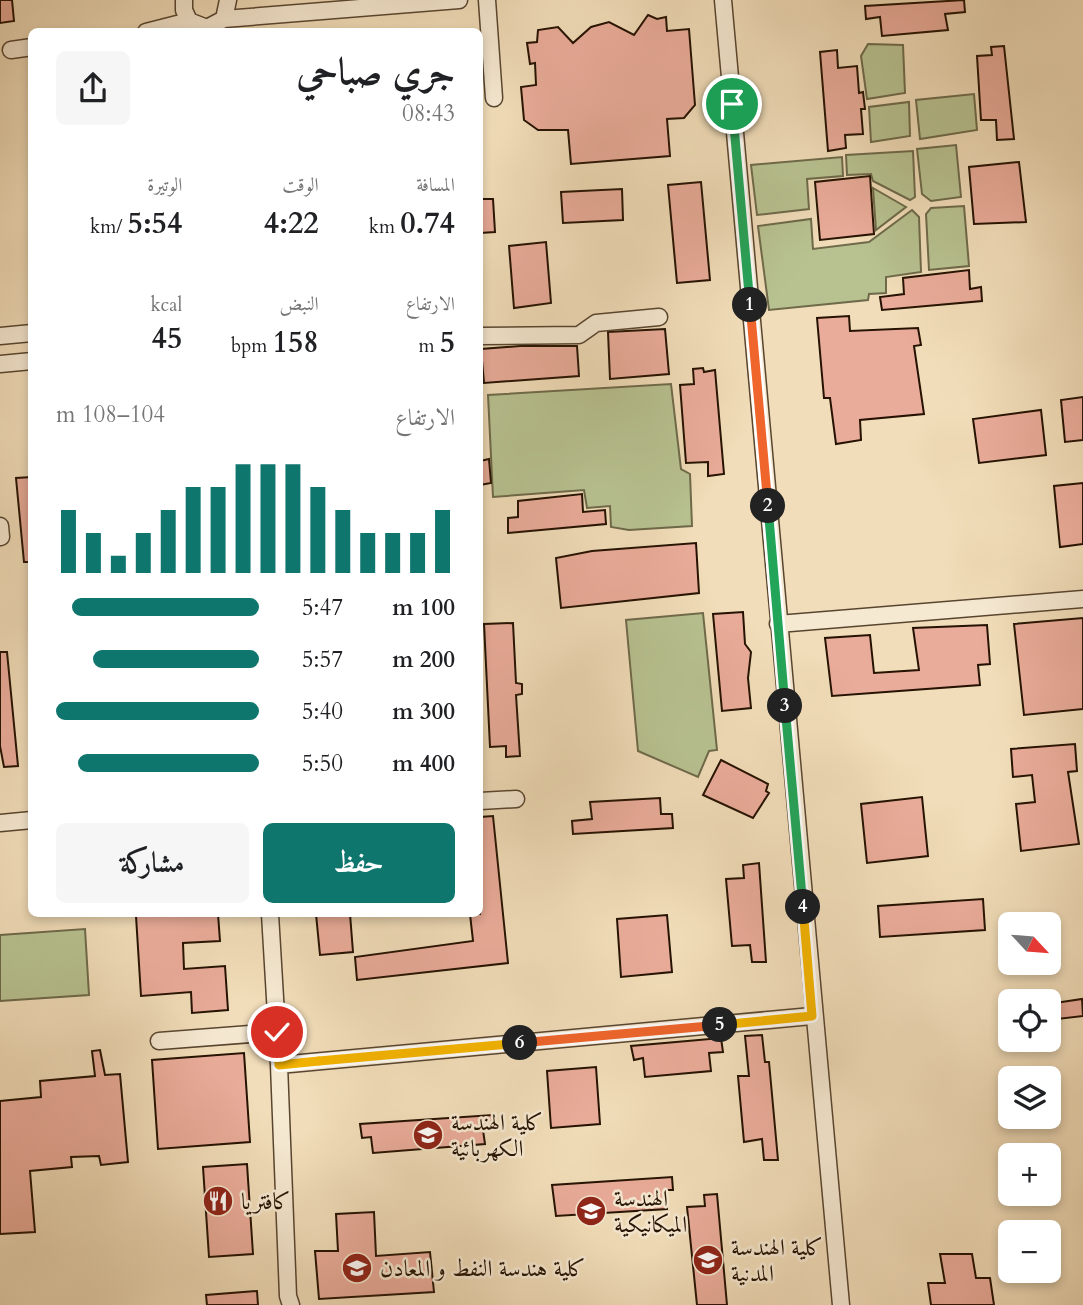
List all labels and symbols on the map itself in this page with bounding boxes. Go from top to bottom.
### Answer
pin [702,74,762,134]
pin: 1 [732,288,768,322]
pin: 2 [750,489,786,524]
pin: 3 [768,688,802,724]
pin: 4 [786,890,820,925]
north arrow [998,912,1060,975]
pin [247,1002,307,1062]
pin: 5 [702,1007,738,1042]
pin: 6 [503,1026,538,1060]
place label: كلية الهندسة الكهربائية [451,1107,543,1164]
school or university icon: كلية الهندسة الكهربائية [411,1118,445,1152]
place label: الهندسة الميكانيكية [614,1183,687,1240]
restaurant icon: كافتريا [201,1184,235,1218]
place label: كافتريا [241,1186,291,1217]
school or university icon: الهندسة الميكانيكية [574,1194,608,1228]
place label: كلية الهندسة المدنية [731,1232,823,1289]
school or university icon: كلية الهندسة المدنية [691,1243,725,1277]
school or university icon: كلية هندسة النفط و المعادن [340,1251,374,1285]
place label: كلية هندسة النفط و المعادن [380,1253,586,1284]

